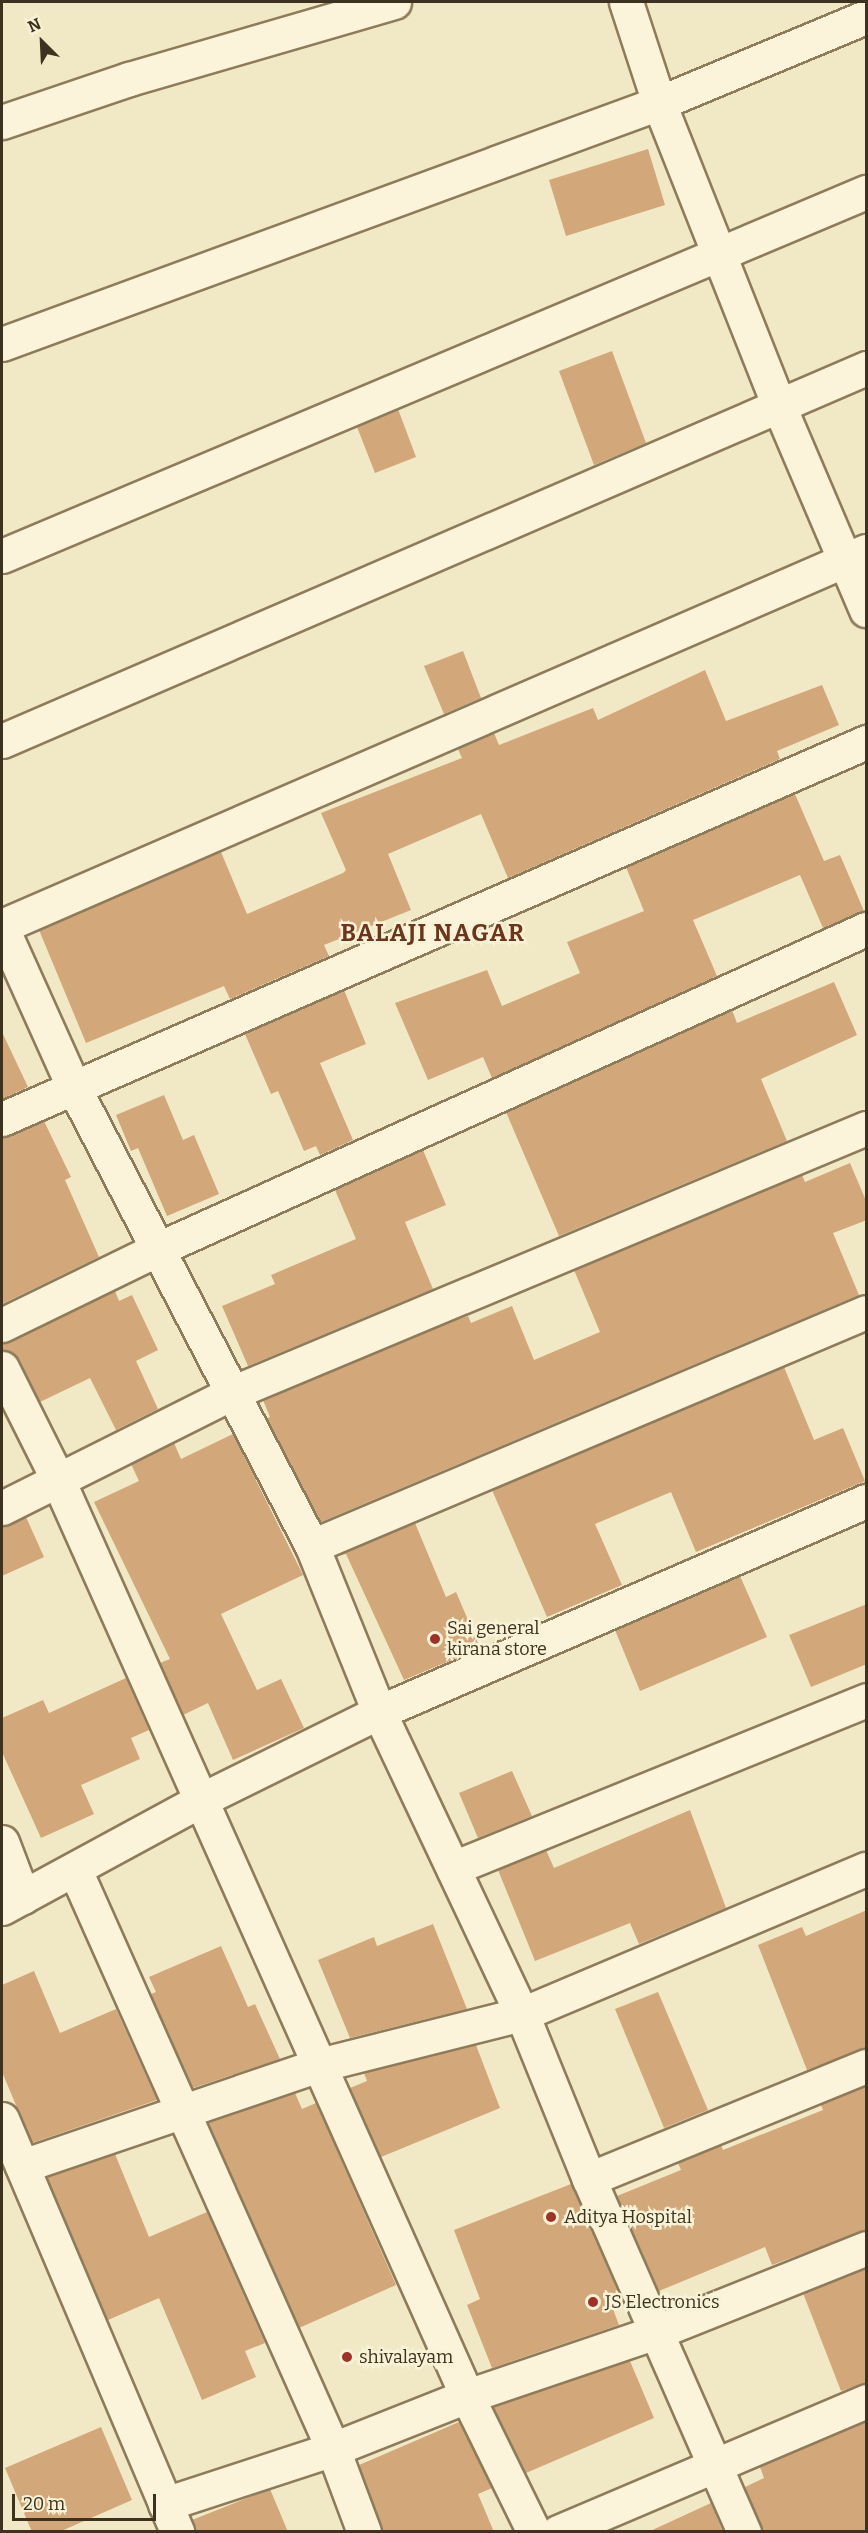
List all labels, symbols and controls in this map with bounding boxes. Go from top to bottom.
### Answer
north arrow [12,12,72,72]
text: N [25,14,44,36]
district label: BALAJI NAGAR [341,920,525,948]
place label: Sai general kirana store [447,1618,547,1660]
marker: Sai general kirana store [428,1632,442,1646]
place label: Aditya Hospital [564,2206,692,2228]
marker: Aditya Hospital [542,2208,560,2226]
place label: JS Electronics [605,2291,720,2313]
marker: JS Electronics [586,2295,600,2309]
place label: shivalayam [359,2346,453,2368]
marker: shivalayam [340,2350,354,2364]
scale bar [15,2482,159,2520]
text: 20 m [23,2493,65,2515]

